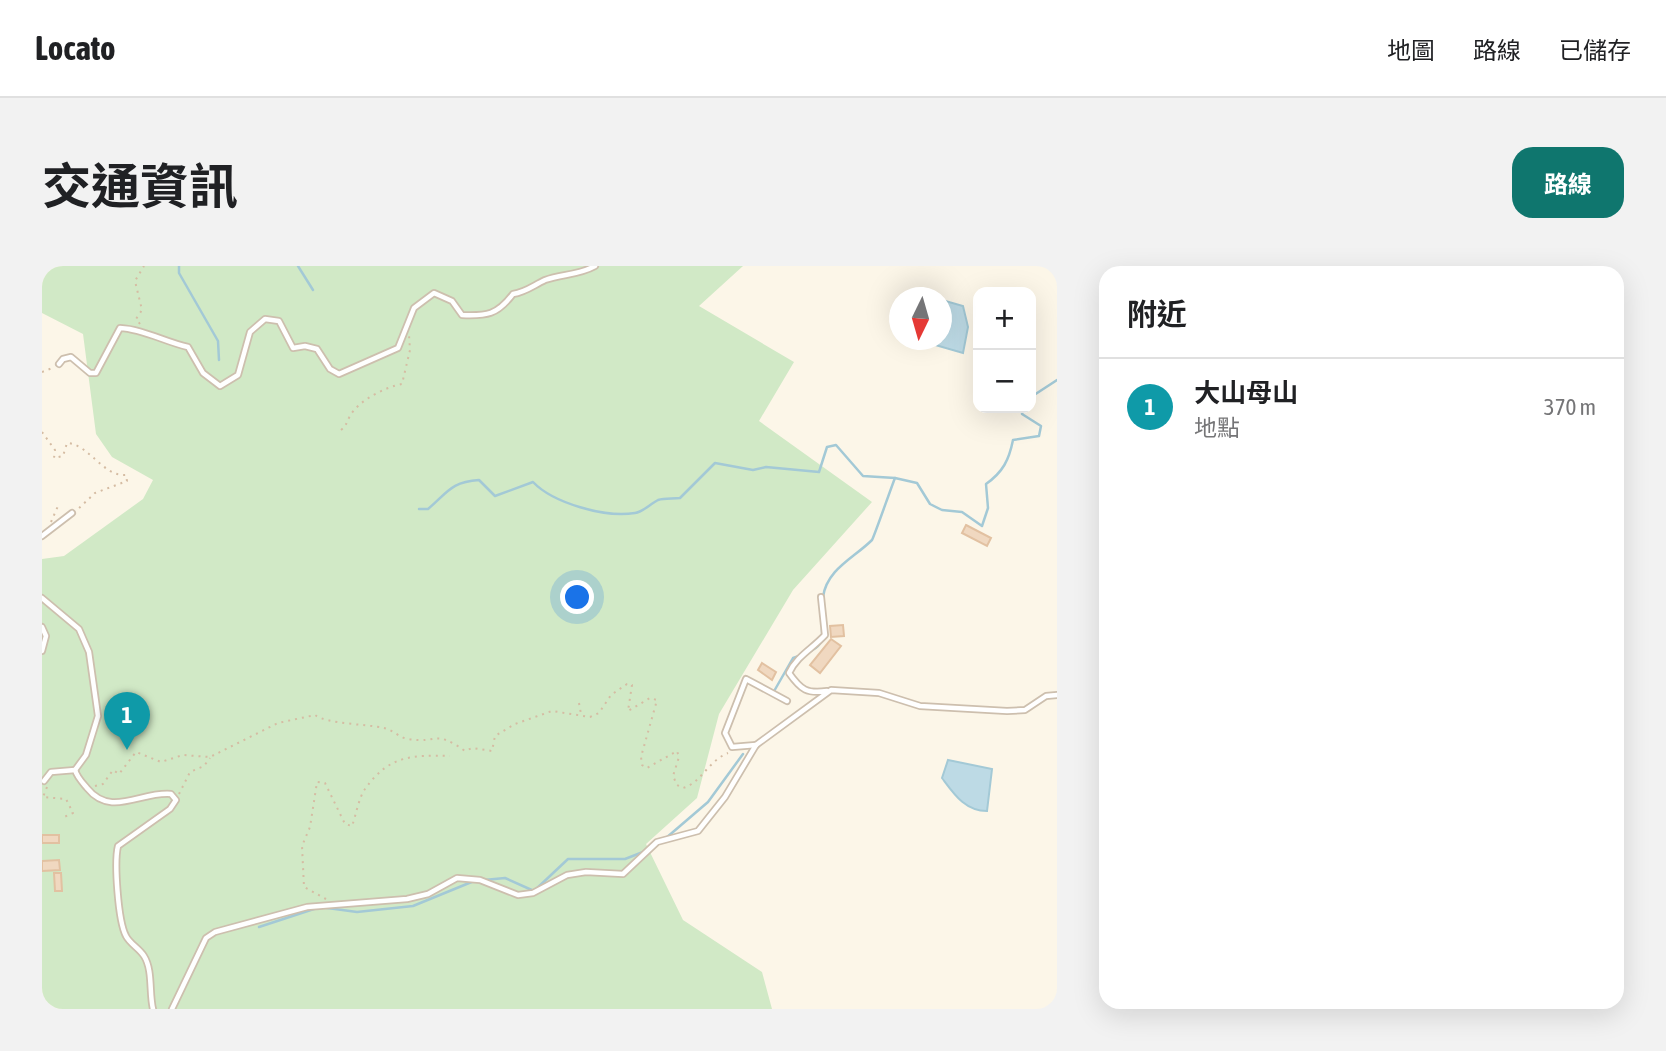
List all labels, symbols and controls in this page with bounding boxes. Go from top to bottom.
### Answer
text: Locato [35,29,116,67]
text: 地圖 [1387,37,1435,64]
text: 路線 [1473,37,1521,64]
text: 已儲存 [1559,37,1631,64]
button: 路線 [1512,147,1624,218]
text: 交通資訊 [42,158,238,214]
north arrow [889,287,952,350]
map controls [973,287,1036,413]
button: + [973,287,1036,350]
text: 附近 [1127,297,1187,331]
button: − [973,350,1036,413]
text: 大山母山 [1194,378,1298,408]
text: 1 [1145,394,1155,420]
text: 370 m [1544,394,1596,420]
text: 地點 [1194,415,1240,441]
your location [560,580,594,614]
pin: 1 [104,692,150,750]

